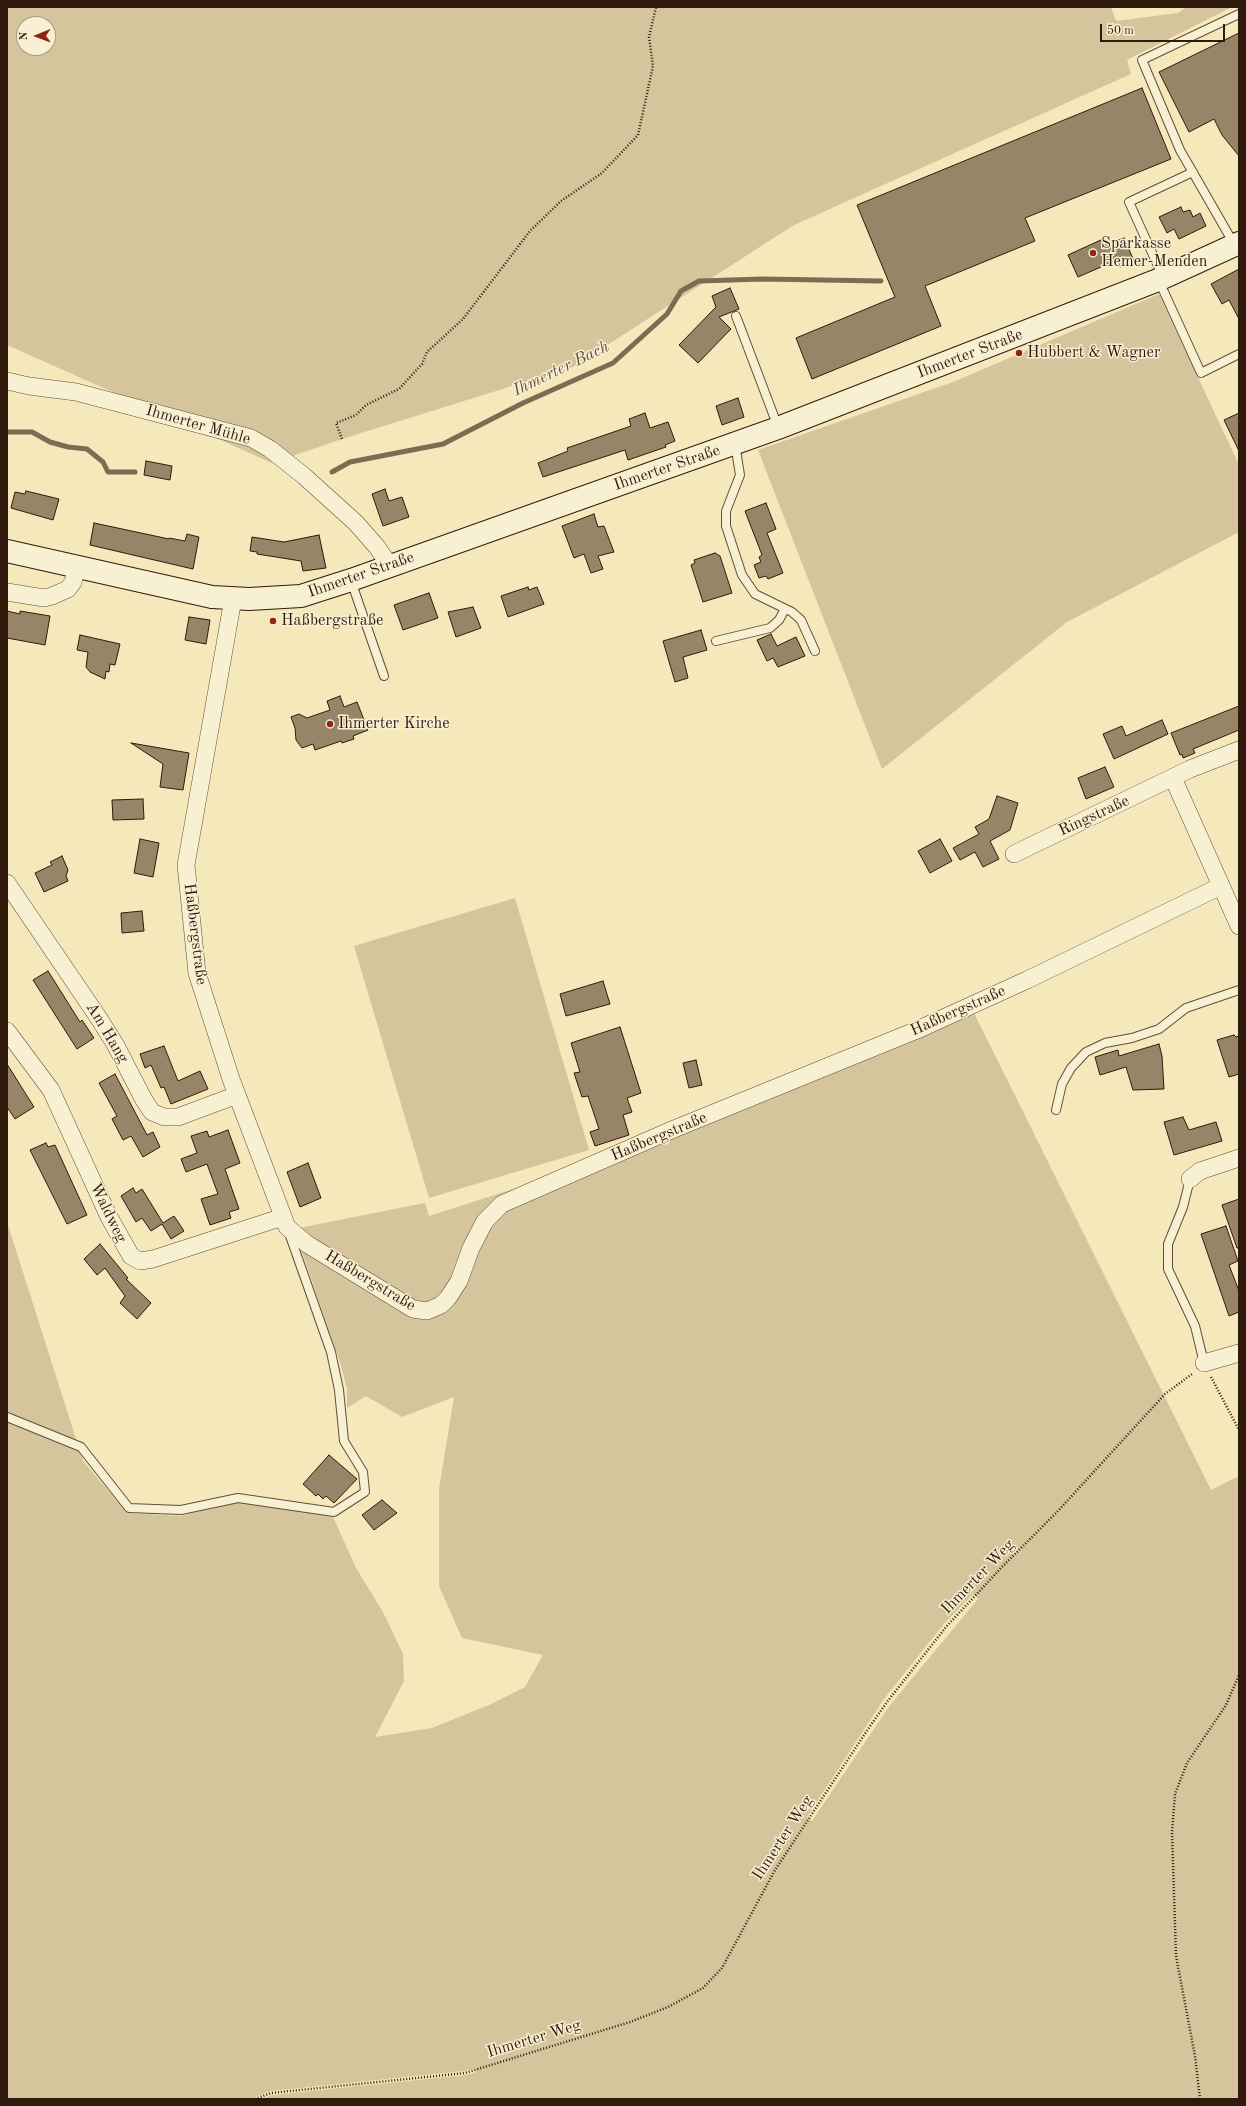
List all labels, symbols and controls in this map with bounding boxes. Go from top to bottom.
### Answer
north arrow [16,16,56,56]
scale bar [1102,16,1227,42]
text: 50 m [1107,25,1134,37]
text: N [19,32,30,40]
place label: Sparkasse Hemer-Menden [1101,234,1207,272]
marker: Sparkasse Hemer-Menden [1088,248,1098,258]
street label: Ihmerter Straße [915,325,1025,383]
water label: Ihmerter Bach [509,337,613,401]
place label: Hubbert & Wagner [1027,343,1161,363]
marker: Hubbert & Wagner [1014,348,1024,358]
street label: Ihmerter Mühle [143,401,253,449]
street label: Ihmerter Straße [611,441,723,495]
street label: Ihmerter Straße [305,548,417,602]
place label: Haßbergstraße [281,611,383,631]
marker: Haßbergstraße [268,616,278,626]
place label: Ihmerter Kirche [338,714,450,734]
marker: Ihmerter Kirche [325,719,335,729]
street label: Ringstraße [1056,791,1132,841]
street label: Haßbergstraße [179,882,211,986]
street label: Haßbergstraße [907,981,1009,1041]
street label: Am Hang [81,999,133,1067]
street label: Haßbergstraße [608,1108,710,1166]
street label: Waldweg [85,1180,131,1246]
street label: Haßbergstraße [321,1246,419,1316]
street label: Ihmerter Weg [937,1535,1019,1619]
street label: Ihmerter Weg [748,1792,818,1884]
street label: Ihmerter Weg [485,2016,583,2062]

